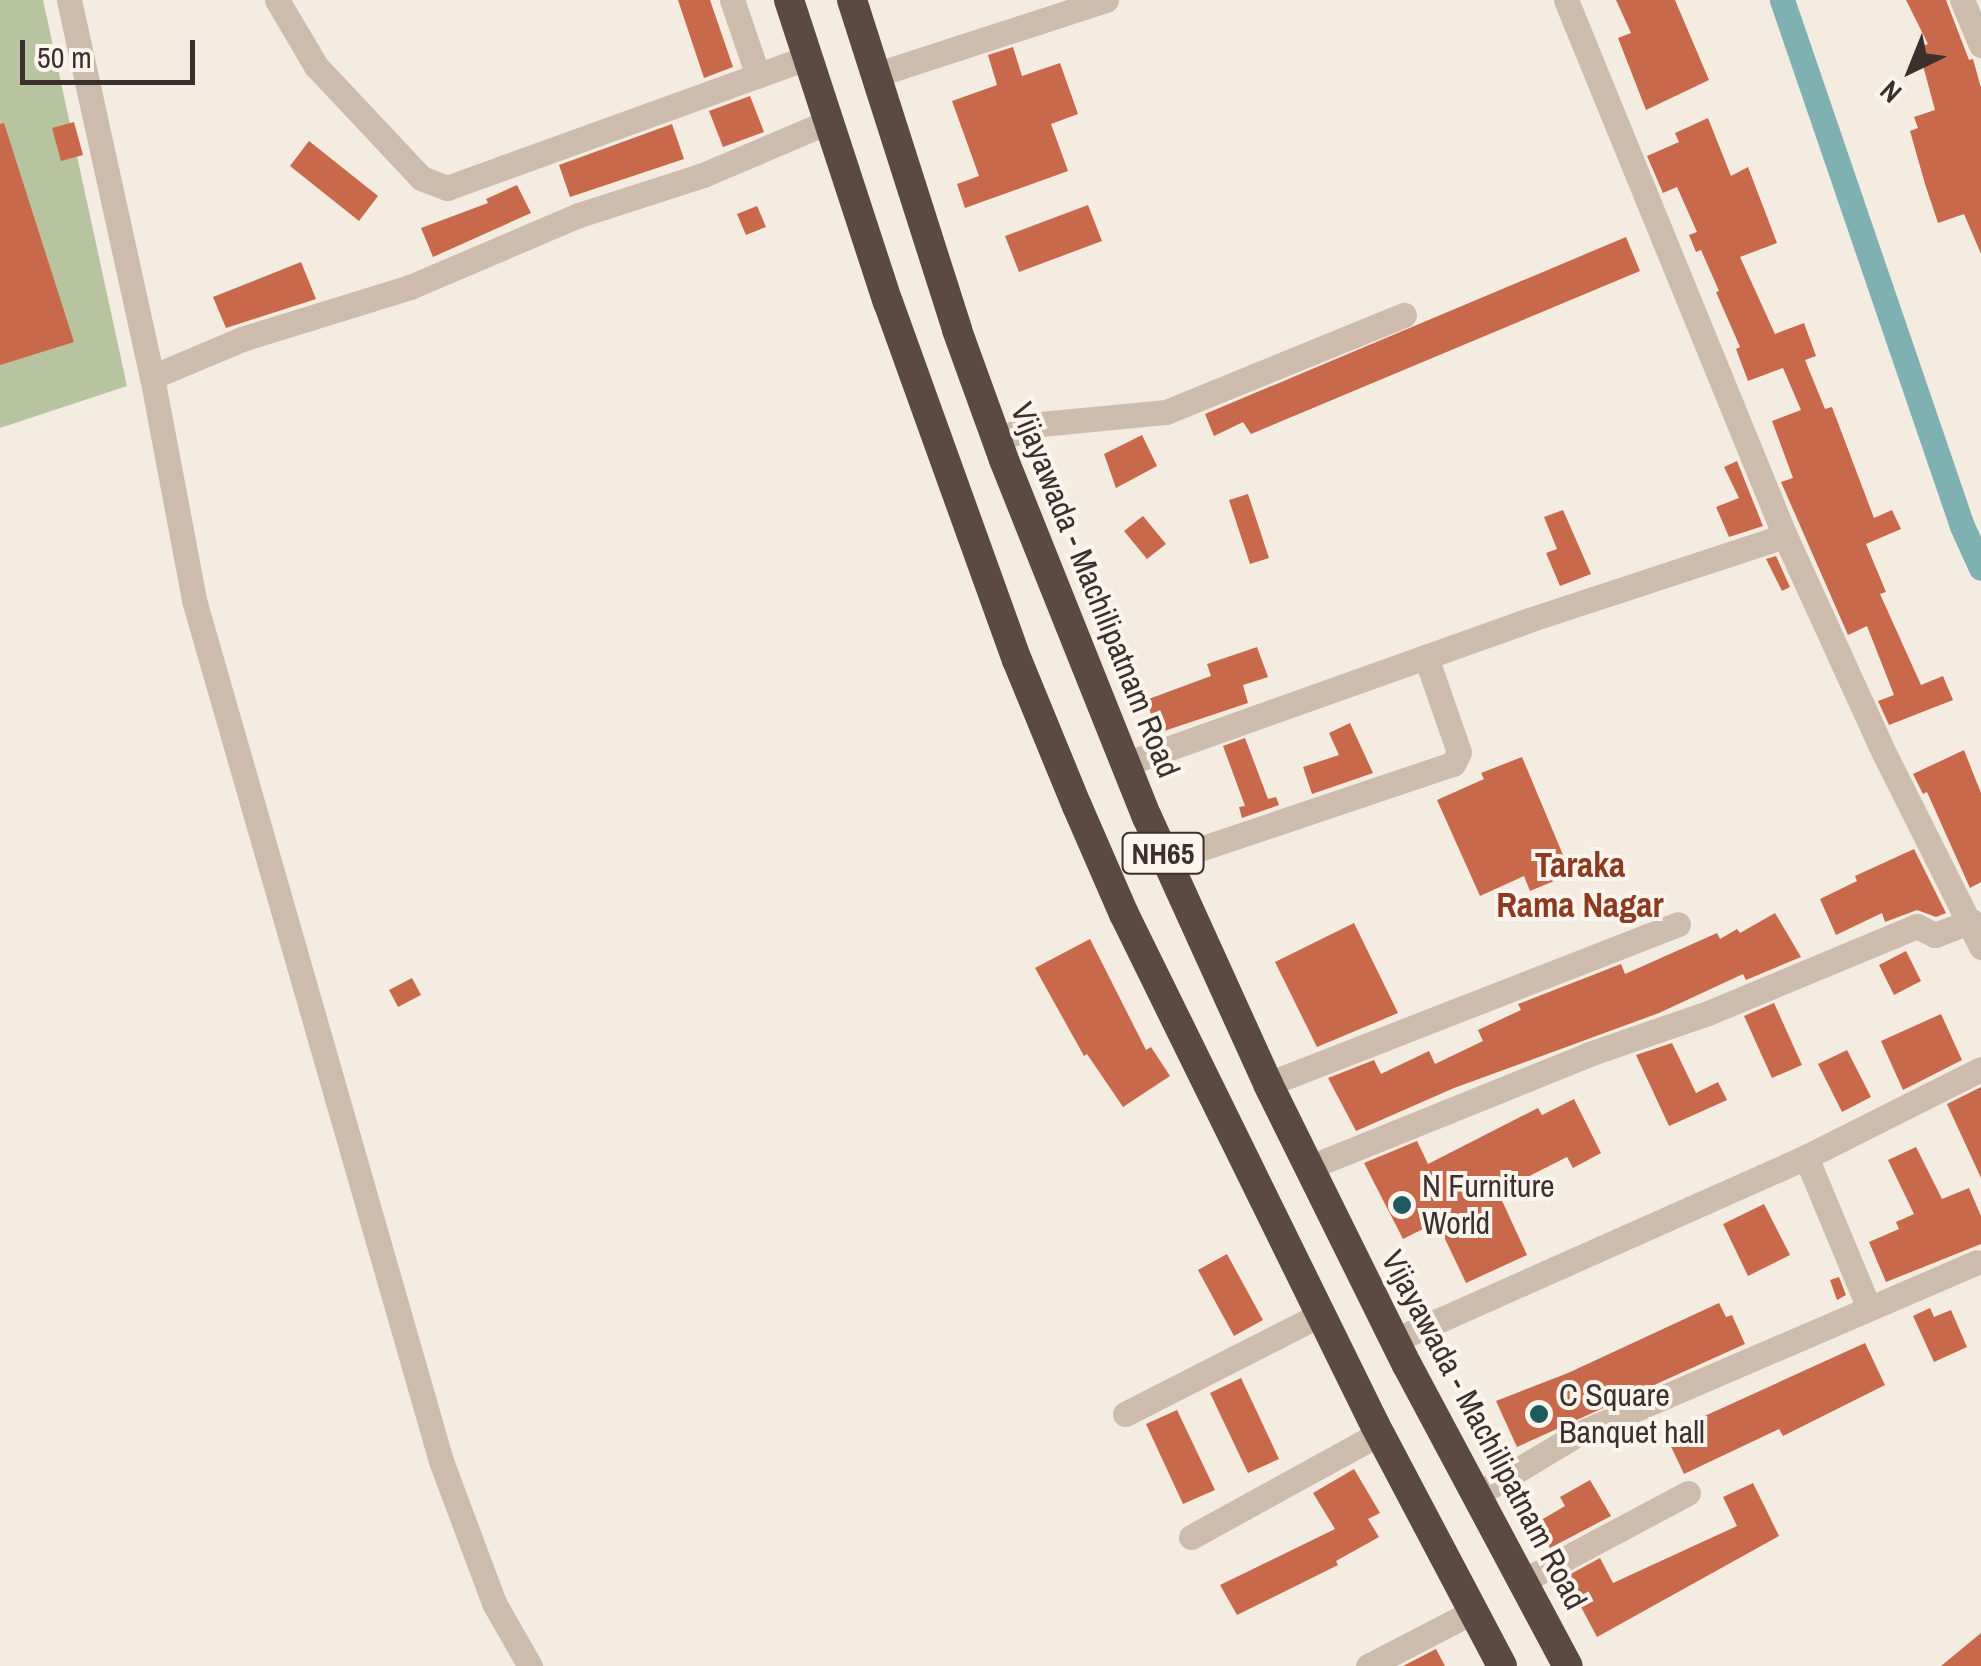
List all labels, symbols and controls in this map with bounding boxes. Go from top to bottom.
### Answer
scale bar [25,20,200,82]
north arrow [1861,20,1961,120]
text: 50 m [37,37,92,77]
text: N [1872,72,1910,111]
street label: Vijayawada - Machilipatnam Road [1002,397,1188,783]
road number: NH65 [1120,828,1206,878]
district label: Taraka Rama Nagar [1496,844,1664,926]
place label: N Furniture World [1422,1168,1555,1243]
marker: N Furniture World [1391,1194,1413,1216]
street label: Vijayawada - Machilipatnam Road [1373,1244,1595,1616]
place label: C Square Banquet hall [1559,1377,1705,1452]
marker: C Square Banquet hall [1528,1403,1550,1425]

